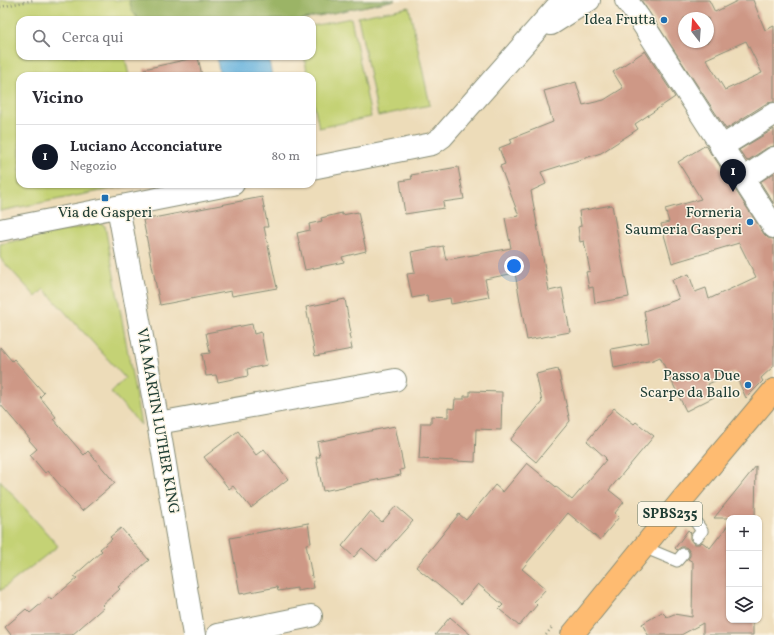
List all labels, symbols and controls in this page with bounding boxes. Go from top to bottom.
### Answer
place label: Idea Frutta [584,10,656,31]
north arrow [678,12,714,48]
marker: Idea Frutta [659,15,669,25]
search box [16,16,316,60]
icon: search [30,27,52,49]
text: Cerca qui [62,28,124,49]
text: Vicino [32,87,83,110]
text: Luciano Acconciature [70,137,222,158]
text: 1 [42,148,48,166]
text: 80 m [271,148,300,166]
text: Negozio [70,158,117,176]
pin: 1 [720,159,746,192]
marker: Via de Gasperi [100,193,110,203]
place label: Via de Gasperi [58,203,152,224]
place label: Forneria Saumeria Gasperi [625,203,742,241]
marker: Forneria Saumeria Gasperi [745,217,755,227]
your location [504,256,524,276]
street label: VIA MARTIN LUTHER KING [130,326,184,516]
place label: Passo a Due Scarpe da Ballo [640,366,740,404]
marker: Passo a Due Scarpe da Ballo [743,380,753,390]
road number: SPBS235 [638,502,702,526]
map controls [726,515,762,623]
button: + [726,515,762,551]
button: − [726,551,762,587]
button: layers [726,587,762,623]

